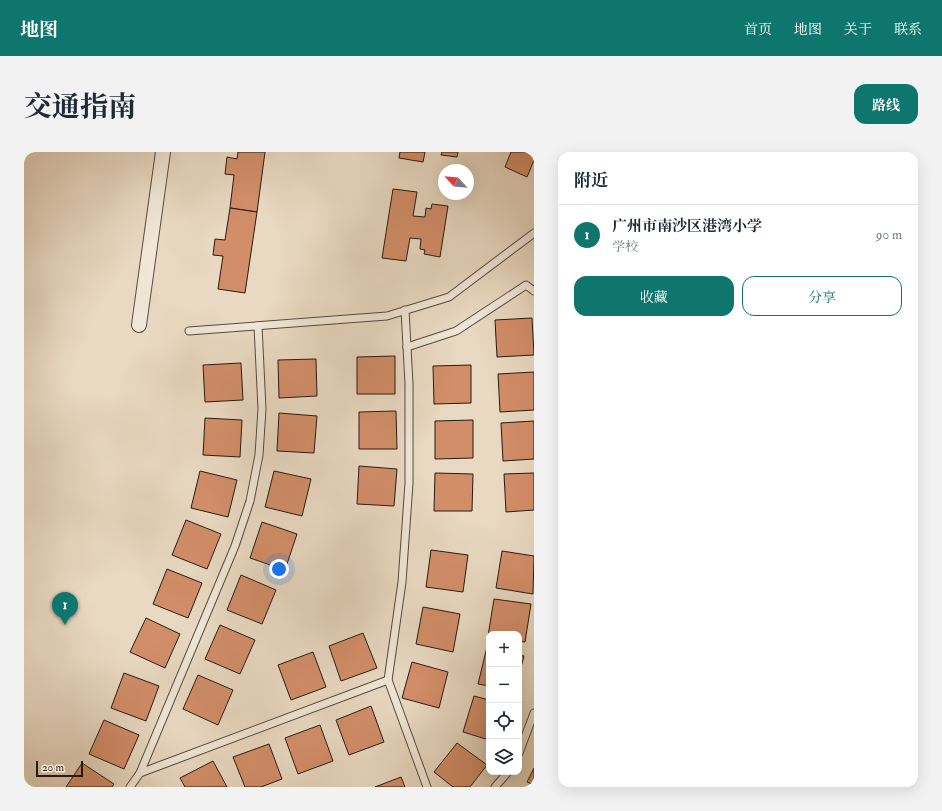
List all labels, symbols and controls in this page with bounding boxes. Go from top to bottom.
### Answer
text: 地图 [20,18,58,42]
text: 首页 [744,21,772,38]
text: 地图 [794,21,822,38]
text: 关于 [844,21,872,38]
text: 联系 [894,21,922,38]
button: 路线 [854,84,918,124]
text: 交通指南 [24,90,136,125]
north arrow [438,164,474,200]
text: 附近 [574,170,608,191]
text: 广州市南沙区港湾小学 [612,217,762,236]
text: 1 [585,227,589,243]
text: 90 m [876,227,902,243]
text: 学校 [612,239,638,255]
button: 收藏 [574,276,734,316]
button: 分享 [742,276,902,316]
your location [269,559,289,579]
pin: 1 [52,592,78,625]
map controls [486,631,522,775]
button: + [486,631,522,667]
button: − [486,667,522,703]
button: locate [486,703,522,739]
button: layers [486,739,522,775]
scale bar [36,759,83,778]
text: 20 m [42,761,64,774]

